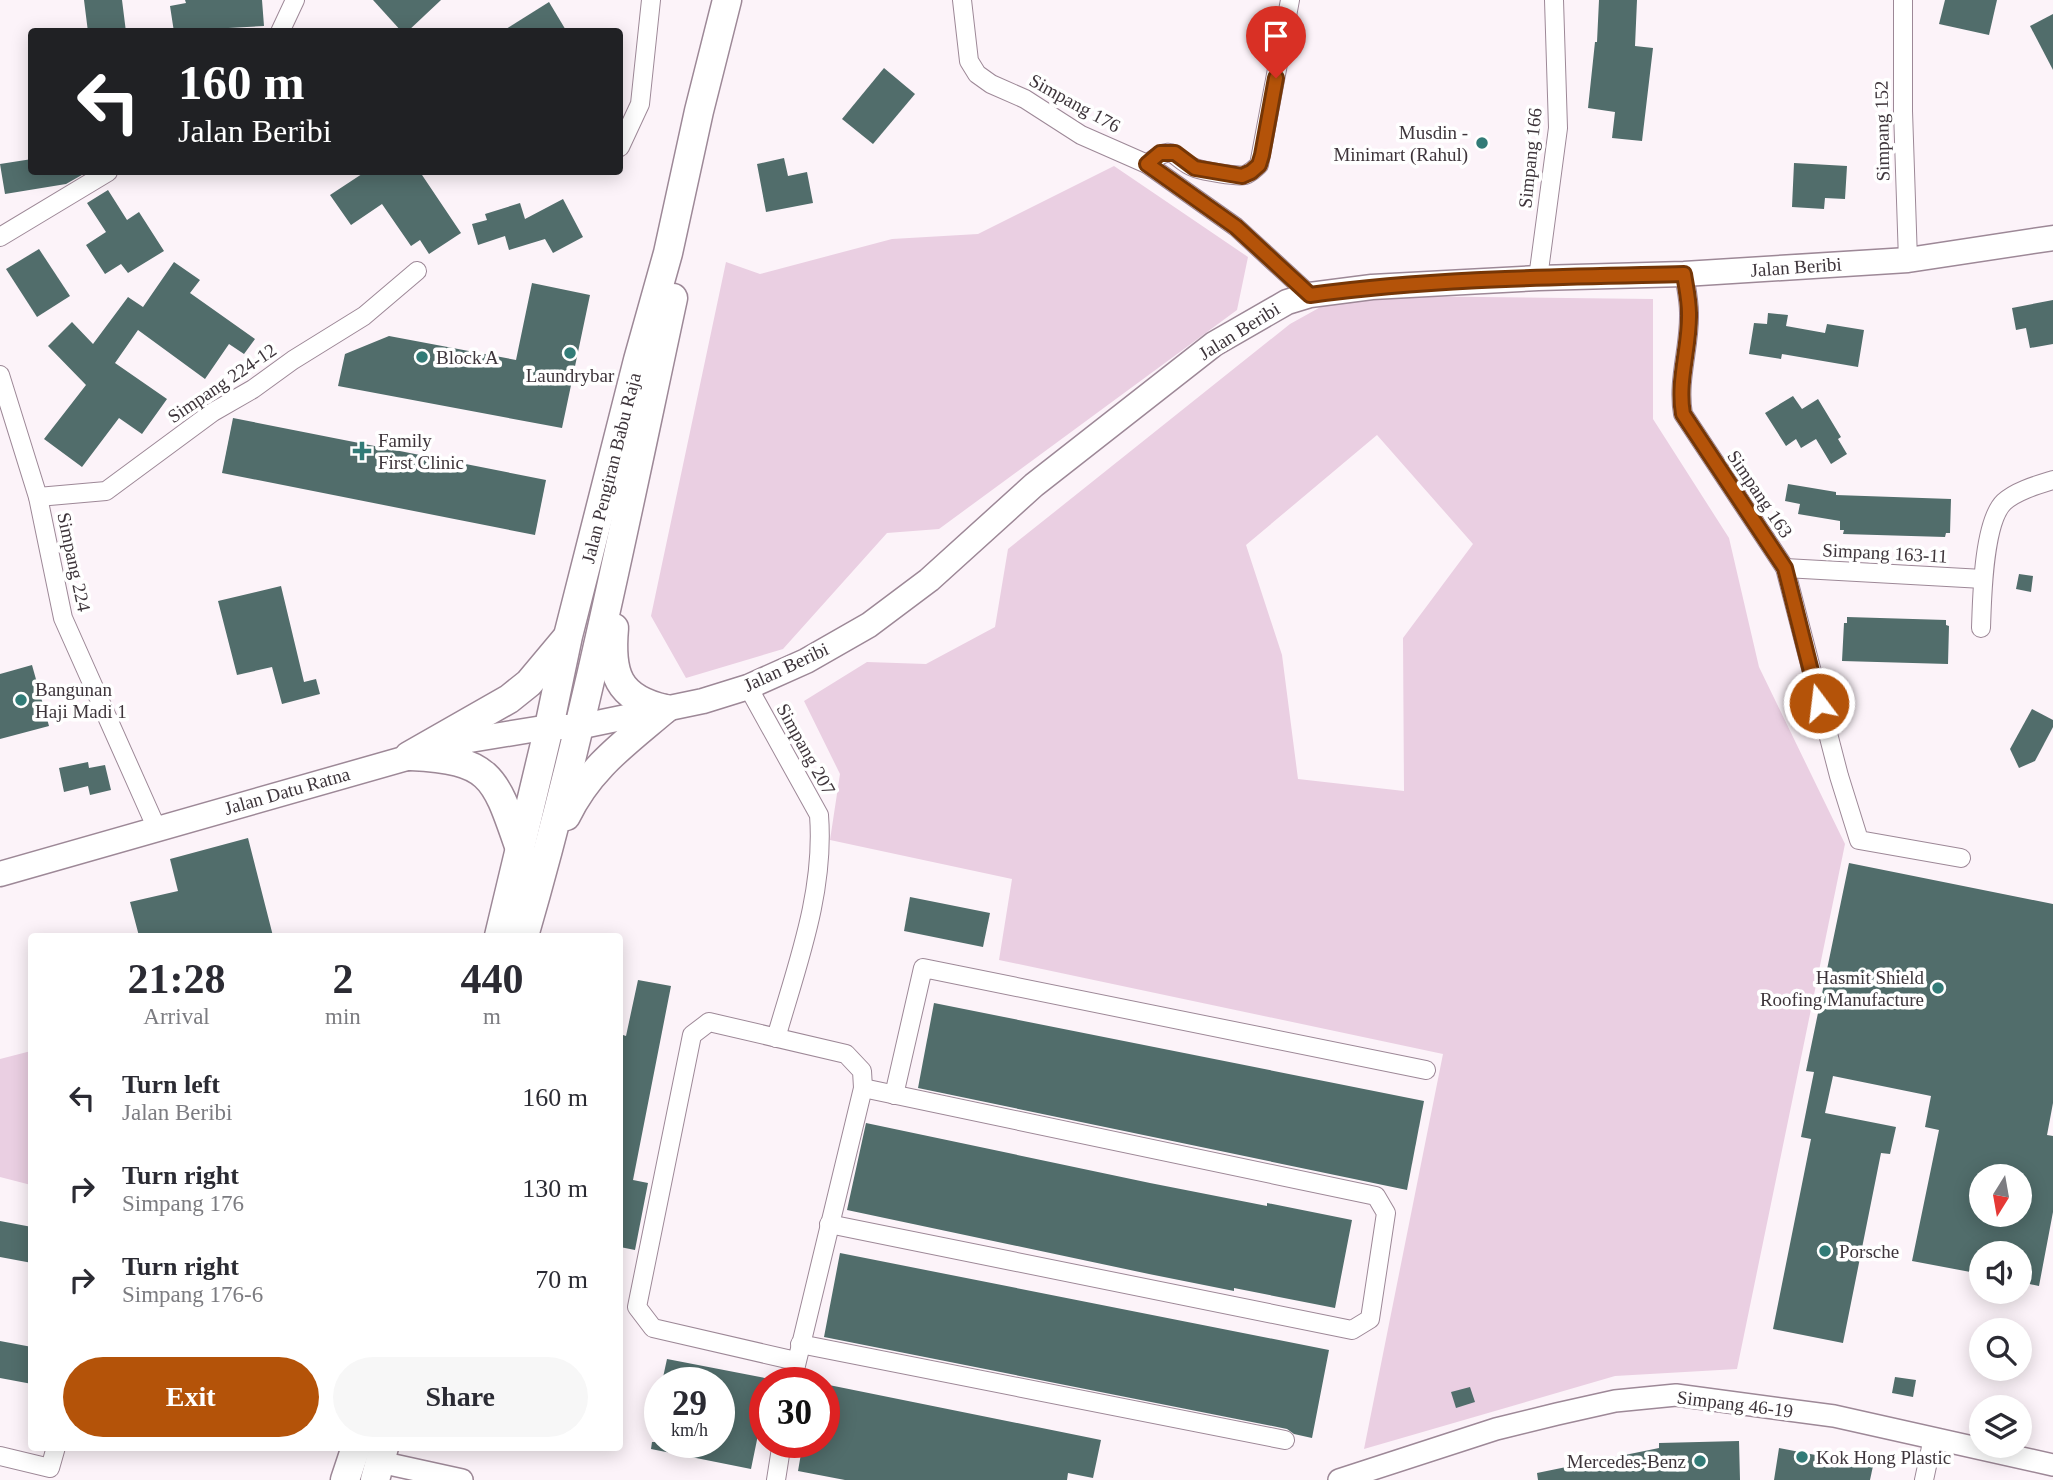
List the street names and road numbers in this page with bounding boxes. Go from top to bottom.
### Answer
street label: Simpang 176 [1026,69,1124,137]
street label: Simpang 152 [1871,80,1893,182]
street label: Simpang 166 [1514,107,1546,209]
street label: Jalan Beribi [1750,253,1842,281]
street label: Jalan Beribi [1195,298,1283,364]
street label: Simpang 224-12 [164,339,280,427]
street label: Jalan Pengiran Babu Raja [577,370,645,566]
street label: Simpang 163 [1723,446,1797,542]
street label: Simpang 224 [53,511,95,614]
street label: Simpang 163-11 [1822,539,1948,567]
street label: Jalan Beribi [740,638,832,696]
street label: Simpang 207 [772,700,840,798]
street label: Jalan Datu Ratna [222,763,353,819]
street label: Simpang 46-19 [1676,1386,1794,1422]

